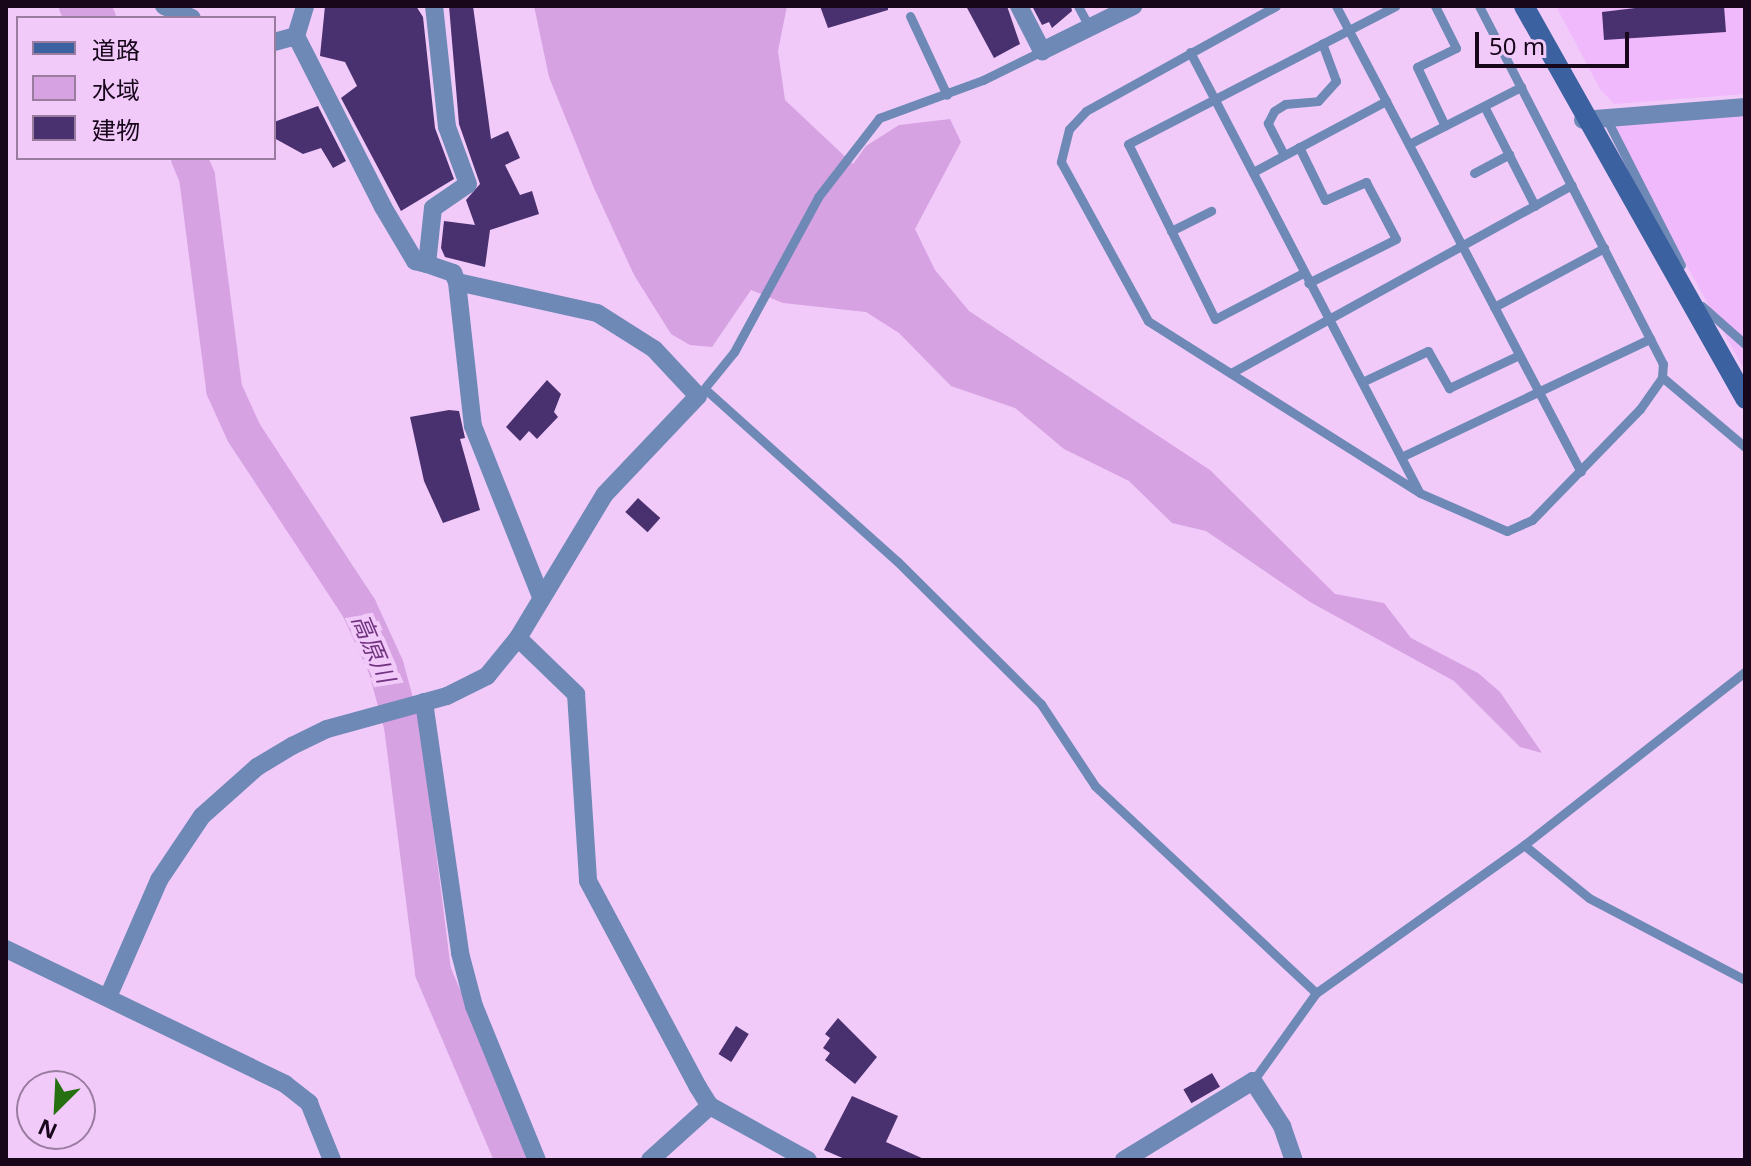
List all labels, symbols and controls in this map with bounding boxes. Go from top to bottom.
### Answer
legend [16,16,276,160]
scale bar [1479,16,1633,66]
text: 50 m [1489,29,1545,62]
text: 道路 [92,33,140,66]
text: 水域 [92,73,140,106]
text: 建物 [92,113,140,146]
water label: 高原川 [347,609,401,687]
north arrow [16,1070,96,1150]
text: N [33,1113,61,1147]

